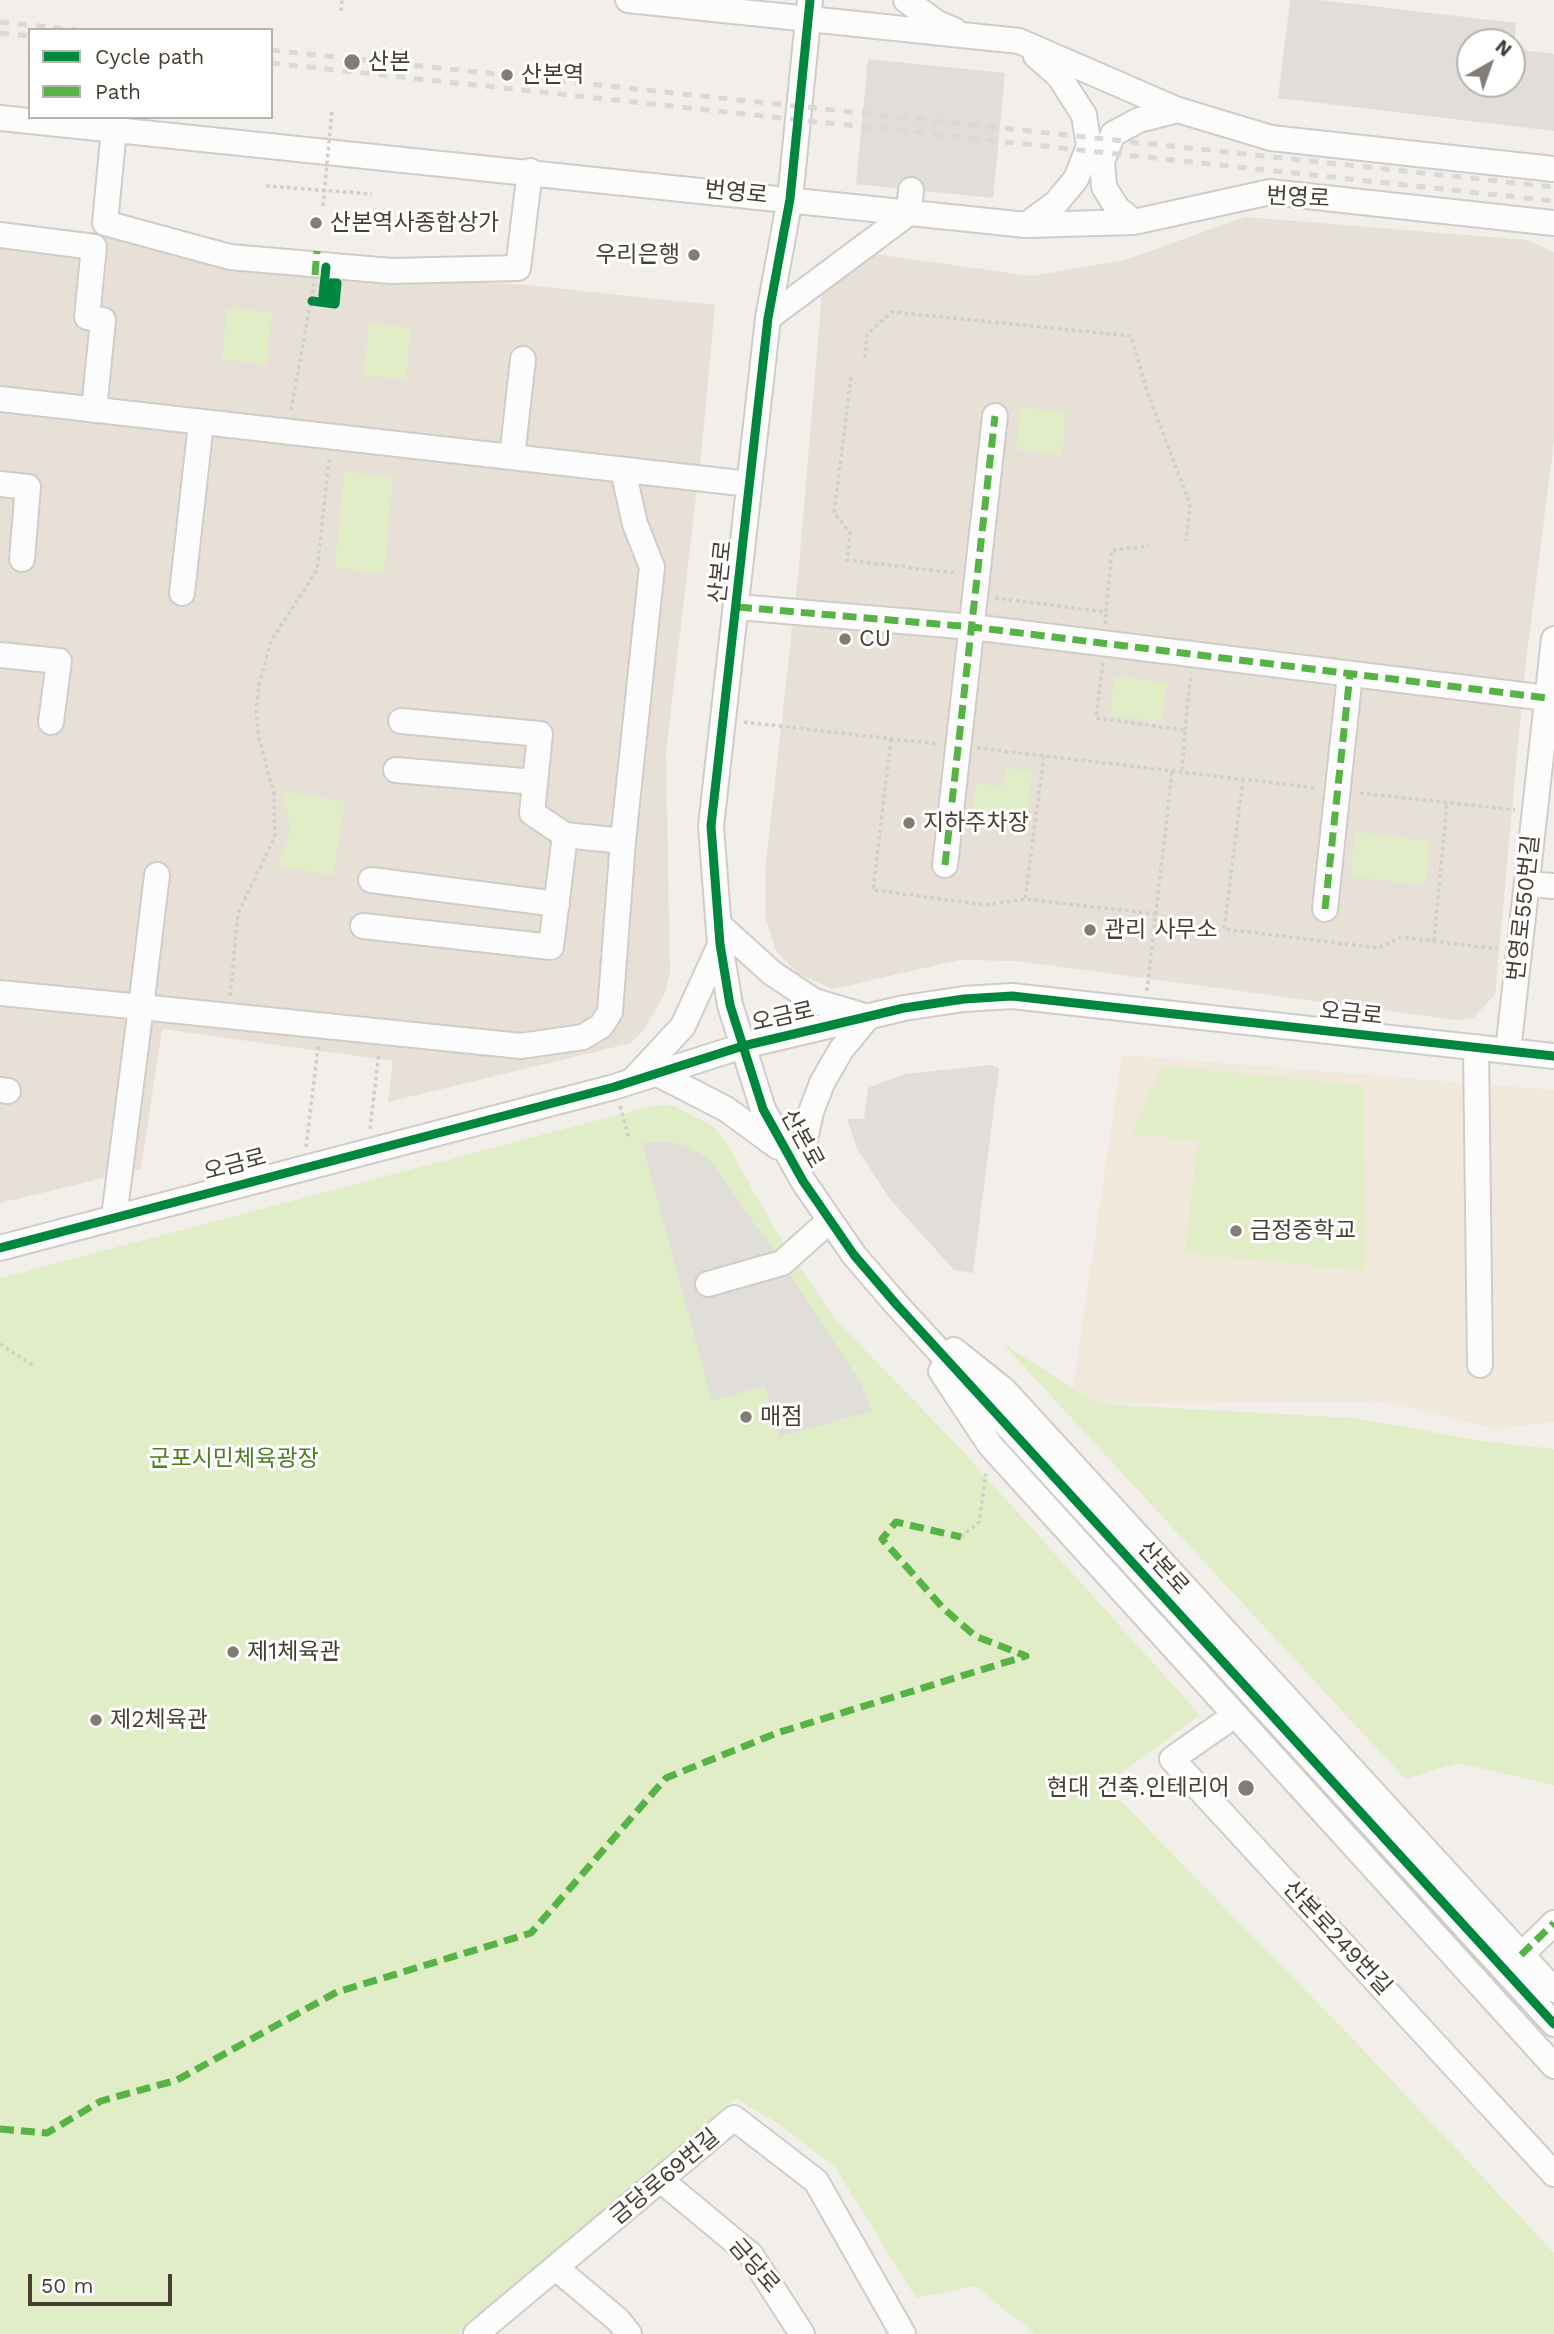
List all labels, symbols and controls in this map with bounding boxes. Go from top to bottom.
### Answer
legend [28,28,273,119]
north arrow [1456,28,1526,98]
text: N [1491,35,1516,61]
text: Cycle path [95,44,204,69]
place label: 산본 [368,48,410,76]
marker: 산본 [342,52,362,72]
place label: 산본역 [521,61,584,89]
marker: 산본역 [499,67,515,83]
text: Path [95,79,141,104]
street label: 번영로 [703,176,769,210]
street label: 번영로 [1266,183,1330,213]
place label: 산본역사종합상가 [330,209,499,237]
marker: 산본역사종합상가 [308,215,324,231]
place label: 우리은행 [595,241,680,269]
marker: 우리은행 [686,247,702,263]
street label: 산본로 [704,539,738,605]
place label: CU [859,625,891,653]
marker: CU [837,631,853,647]
place label: 지하주차장 [923,809,1029,837]
marker: 지하주차장 [901,815,917,831]
street label: 번영로550번길 [1503,834,1545,982]
place label: 관리 사무소 [1104,916,1218,944]
marker: 관리 사무소 [1082,922,1098,938]
street label: 오금로 [749,996,817,1038]
street label: 오금로 [1318,997,1384,1031]
street label: 산본로 [775,1105,829,1173]
street label: 오금로 [201,1143,269,1187]
place label: 금정중학교 [1250,1217,1356,1245]
marker: 금정중학교 [1228,1223,1244,1239]
place label: 매점 [760,1403,802,1431]
marker: 매점 [738,1409,754,1425]
park label: 군포시민체육광장 [149,1445,319,1473]
street label: 산본로 [1132,1535,1194,1601]
place label: 제1체육관 [247,1638,341,1666]
marker: 제1체육관 [225,1644,241,1660]
place label: 제2체육관 [110,1706,208,1734]
marker: 제2체육관 [88,1712,104,1728]
place label: 현대 건축.인테리어 [1047,1774,1230,1802]
marker: 현대 건축.인테리어 [1236,1778,1256,1798]
street label: 산본로249번길 [1277,1875,1397,2001]
street label: 금당로69번길 [605,2123,725,2231]
street label: 금당로 [723,2233,785,2299]
scale bar [32,2260,175,2304]
text: 50 m [41,2273,93,2298]

